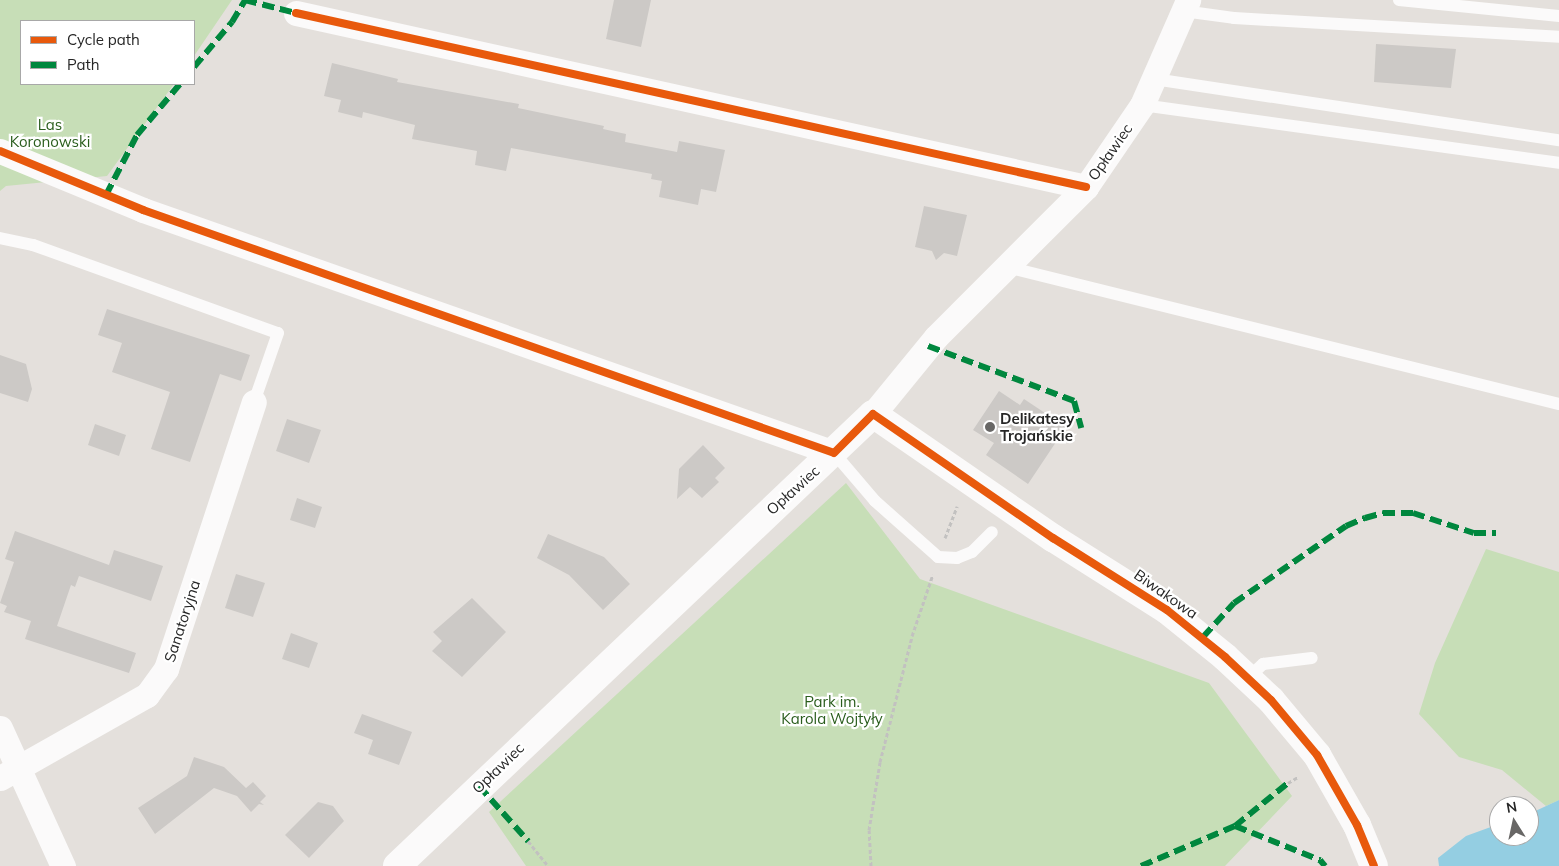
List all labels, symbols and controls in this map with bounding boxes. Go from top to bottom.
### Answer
legend [20,20,195,85]
text: Cycle path [67,30,140,49]
text: Path [67,55,99,74]
park label: Las Koronowski [10,115,90,150]
street label: Opławiec [1084,120,1136,184]
place label: Delikatesy Trojańskie [1000,409,1074,444]
marker: Delikatesy Trojańskie [984,421,996,433]
street label: Opławiec [763,461,823,519]
street label: Biwakowa [1131,566,1201,622]
street label: Sanatoryjna [160,578,204,664]
park label: Park im. Karola Wojtyły [781,692,883,727]
street label: Opławiec [468,739,528,797]
north arrow [1489,796,1539,846]
text: N [1505,797,1518,817]

